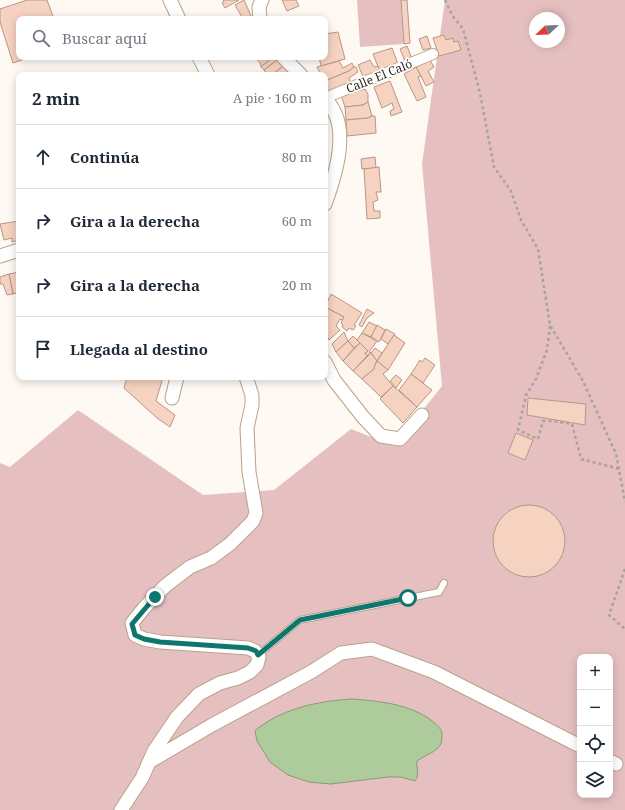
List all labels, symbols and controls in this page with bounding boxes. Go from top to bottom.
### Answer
north arrow [529,12,565,48]
search box [16,16,328,60]
icon: search [30,27,52,49]
text: Buscar aquí [62,28,147,48]
street label: Calle El Caló [343,55,415,97]
text: 2 min [32,87,80,110]
text: A pie · 160 m [233,89,312,107]
icon: ahead [32,146,54,168]
text: Continúa [70,147,140,167]
text: 80 m [282,148,312,166]
icon: right [32,210,54,232]
text: Gira a la derecha [70,211,200,231]
text: 60 m [282,212,312,230]
icon: right [32,274,54,296]
text: Gira a la derecha [70,275,200,295]
text: 20 m [282,276,312,294]
icon: arrive [32,338,54,360]
text: Llegada al destino [70,339,208,359]
route end [146,588,164,606]
route start [399,589,417,607]
map controls [577,654,613,798]
button: + [577,654,613,690]
button: − [577,690,613,726]
button: locate [577,726,613,762]
button: layers [577,762,613,798]

